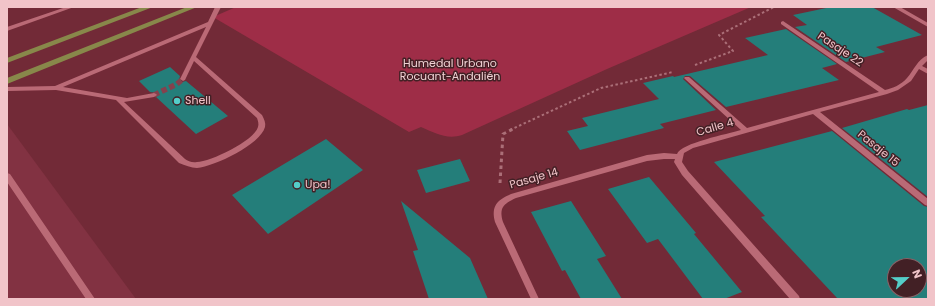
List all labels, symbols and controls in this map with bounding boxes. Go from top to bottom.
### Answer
street label: Pasaje 22 [815,30,865,70]
park label: Humedal Urbano Rocuant-Andalién [400,57,500,83]
place label: Shell [185,94,211,108]
marker: Shell [172,96,182,106]
street label: Calle 4 [695,116,735,140]
street label: Pasaje 15 [854,128,902,170]
street label: Pasaje 14 [508,166,560,192]
place label: Upa! [305,178,331,192]
marker: Upa! [292,180,302,190]
north arrow [887,258,927,298]
text: N [908,267,926,281]

